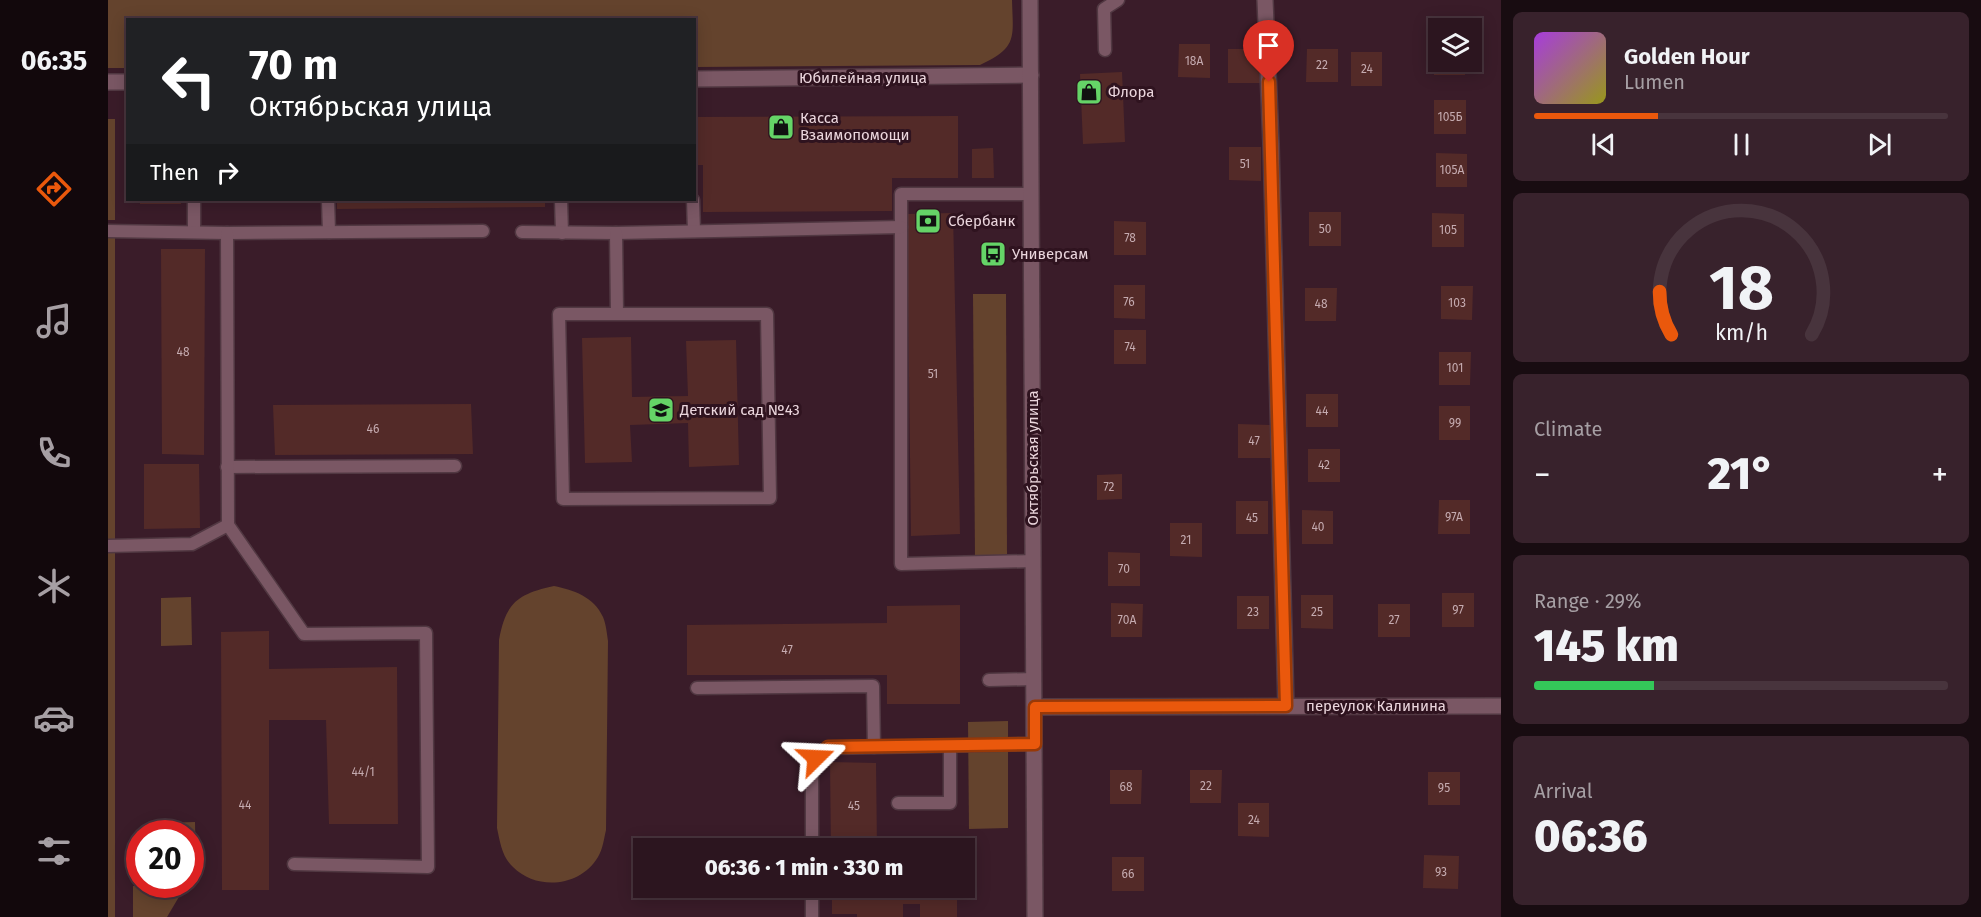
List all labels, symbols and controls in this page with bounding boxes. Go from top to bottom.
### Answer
map controls [1428,18,1482,72]
button: layers [1428,18,1482,72]
pin [1243,20,1294,82]
icon: arrive [1252,29,1285,62]
text: 70 m [249,40,338,90]
icon: left [150,42,228,120]
text: Golden Hour [1624,43,1750,70]
text: 06:35 [21,45,87,77]
house number: 18А [1185,54,1203,68]
house number: 22 [1316,58,1328,72]
house number: 24 [1361,62,1374,76]
street label: Юбилейная улица [799,69,927,87]
text: Lumen [1624,70,1685,94]
shop icon: Флора [1074,77,1104,107]
place label: Флора [1108,83,1155,101]
text: Октябрьская улица [249,91,492,123]
place label: Касса Взаимопомощи [800,109,910,144]
house number: 105Б [1438,110,1462,124]
shop icon: Касса Взаимопомощи [766,112,796,142]
icon: previous [1587,128,1620,161]
icon: pause [1725,128,1758,161]
icon: next [1863,128,1896,161]
icon: right [211,156,244,189]
house number: 51 [1240,157,1250,171]
text: Then [150,159,199,186]
house number: 105А [1440,163,1465,177]
icon: directions [33,168,75,210]
bank icon: Сбербанк [913,206,943,236]
place label: Сбербанк [948,212,1016,230]
house number: 50 [1319,222,1332,236]
house number: 105 [1439,223,1457,237]
house number: 78 [1124,231,1136,245]
bus stop icon: Универсам [978,239,1008,269]
place label: Универсам [1012,245,1088,263]
text: 18 [1708,251,1774,326]
house number: 76 [1123,295,1135,309]
house number: 103 [1448,296,1466,310]
house number: 48 [1315,297,1328,311]
icon: music [33,300,75,342]
text: km/h [1714,320,1768,346]
house number: 74 [1124,340,1136,354]
house number: 48 [177,345,190,359]
house number: 101 [1447,361,1463,375]
house number: 51 [928,367,938,381]
street label: Октябрьская улица [1024,390,1042,526]
school or university icon: Детский сад №43 [646,395,676,425]
place label: Детский сад №43 [679,401,800,419]
house number: 44 [1316,404,1329,418]
house number: 99 [1449,416,1461,430]
text: Climate [1534,417,1602,441]
house number: 46 [367,422,379,436]
icon: phone [33,432,75,474]
house number: 47 [1248,434,1260,448]
text: 21° [1707,447,1775,501]
text: − [1534,455,1551,495]
text: + [1932,455,1948,495]
house number: 42 [1318,458,1330,472]
house number: 72 [1103,480,1115,494]
house number: 97А [1445,510,1463,524]
house number: 45 [1246,511,1258,525]
house number: 40 [1311,520,1325,534]
house number: 21 [1181,533,1191,547]
house number: 70 [1118,562,1130,576]
icon: climate [33,565,75,607]
text: Range · 29% [1534,589,1642,613]
house number: 97 [1452,603,1464,617]
house number: 23 [1247,605,1259,619]
house number: 25 [1311,605,1323,619]
house number: 70А [1118,613,1136,627]
house number: 27 [1388,613,1400,627]
text: 145 km [1534,619,1679,673]
house number: 47 [781,643,793,657]
icon: car [33,697,75,739]
street label: переулок Калинина [1306,697,1446,715]
position arrow [784,726,848,790]
house number: 44/1 [351,765,375,779]
house number: 22 [1200,779,1212,793]
text: Arrival [1534,779,1593,803]
house number: 68 [1119,780,1133,794]
house number: 95 [1438,781,1450,795]
house number: 44 [239,798,252,812]
house number: 45 [848,799,860,813]
text: 06:36 [1534,809,1648,863]
house number: 24 [1248,813,1261,827]
speed limit sign: 20 [126,820,204,898]
icon: filters [33,830,75,872]
text: 06:36 · 1 min · 330 m [705,854,903,881]
house number: 93 [1435,865,1447,879]
house number: 66 [1122,867,1134,881]

